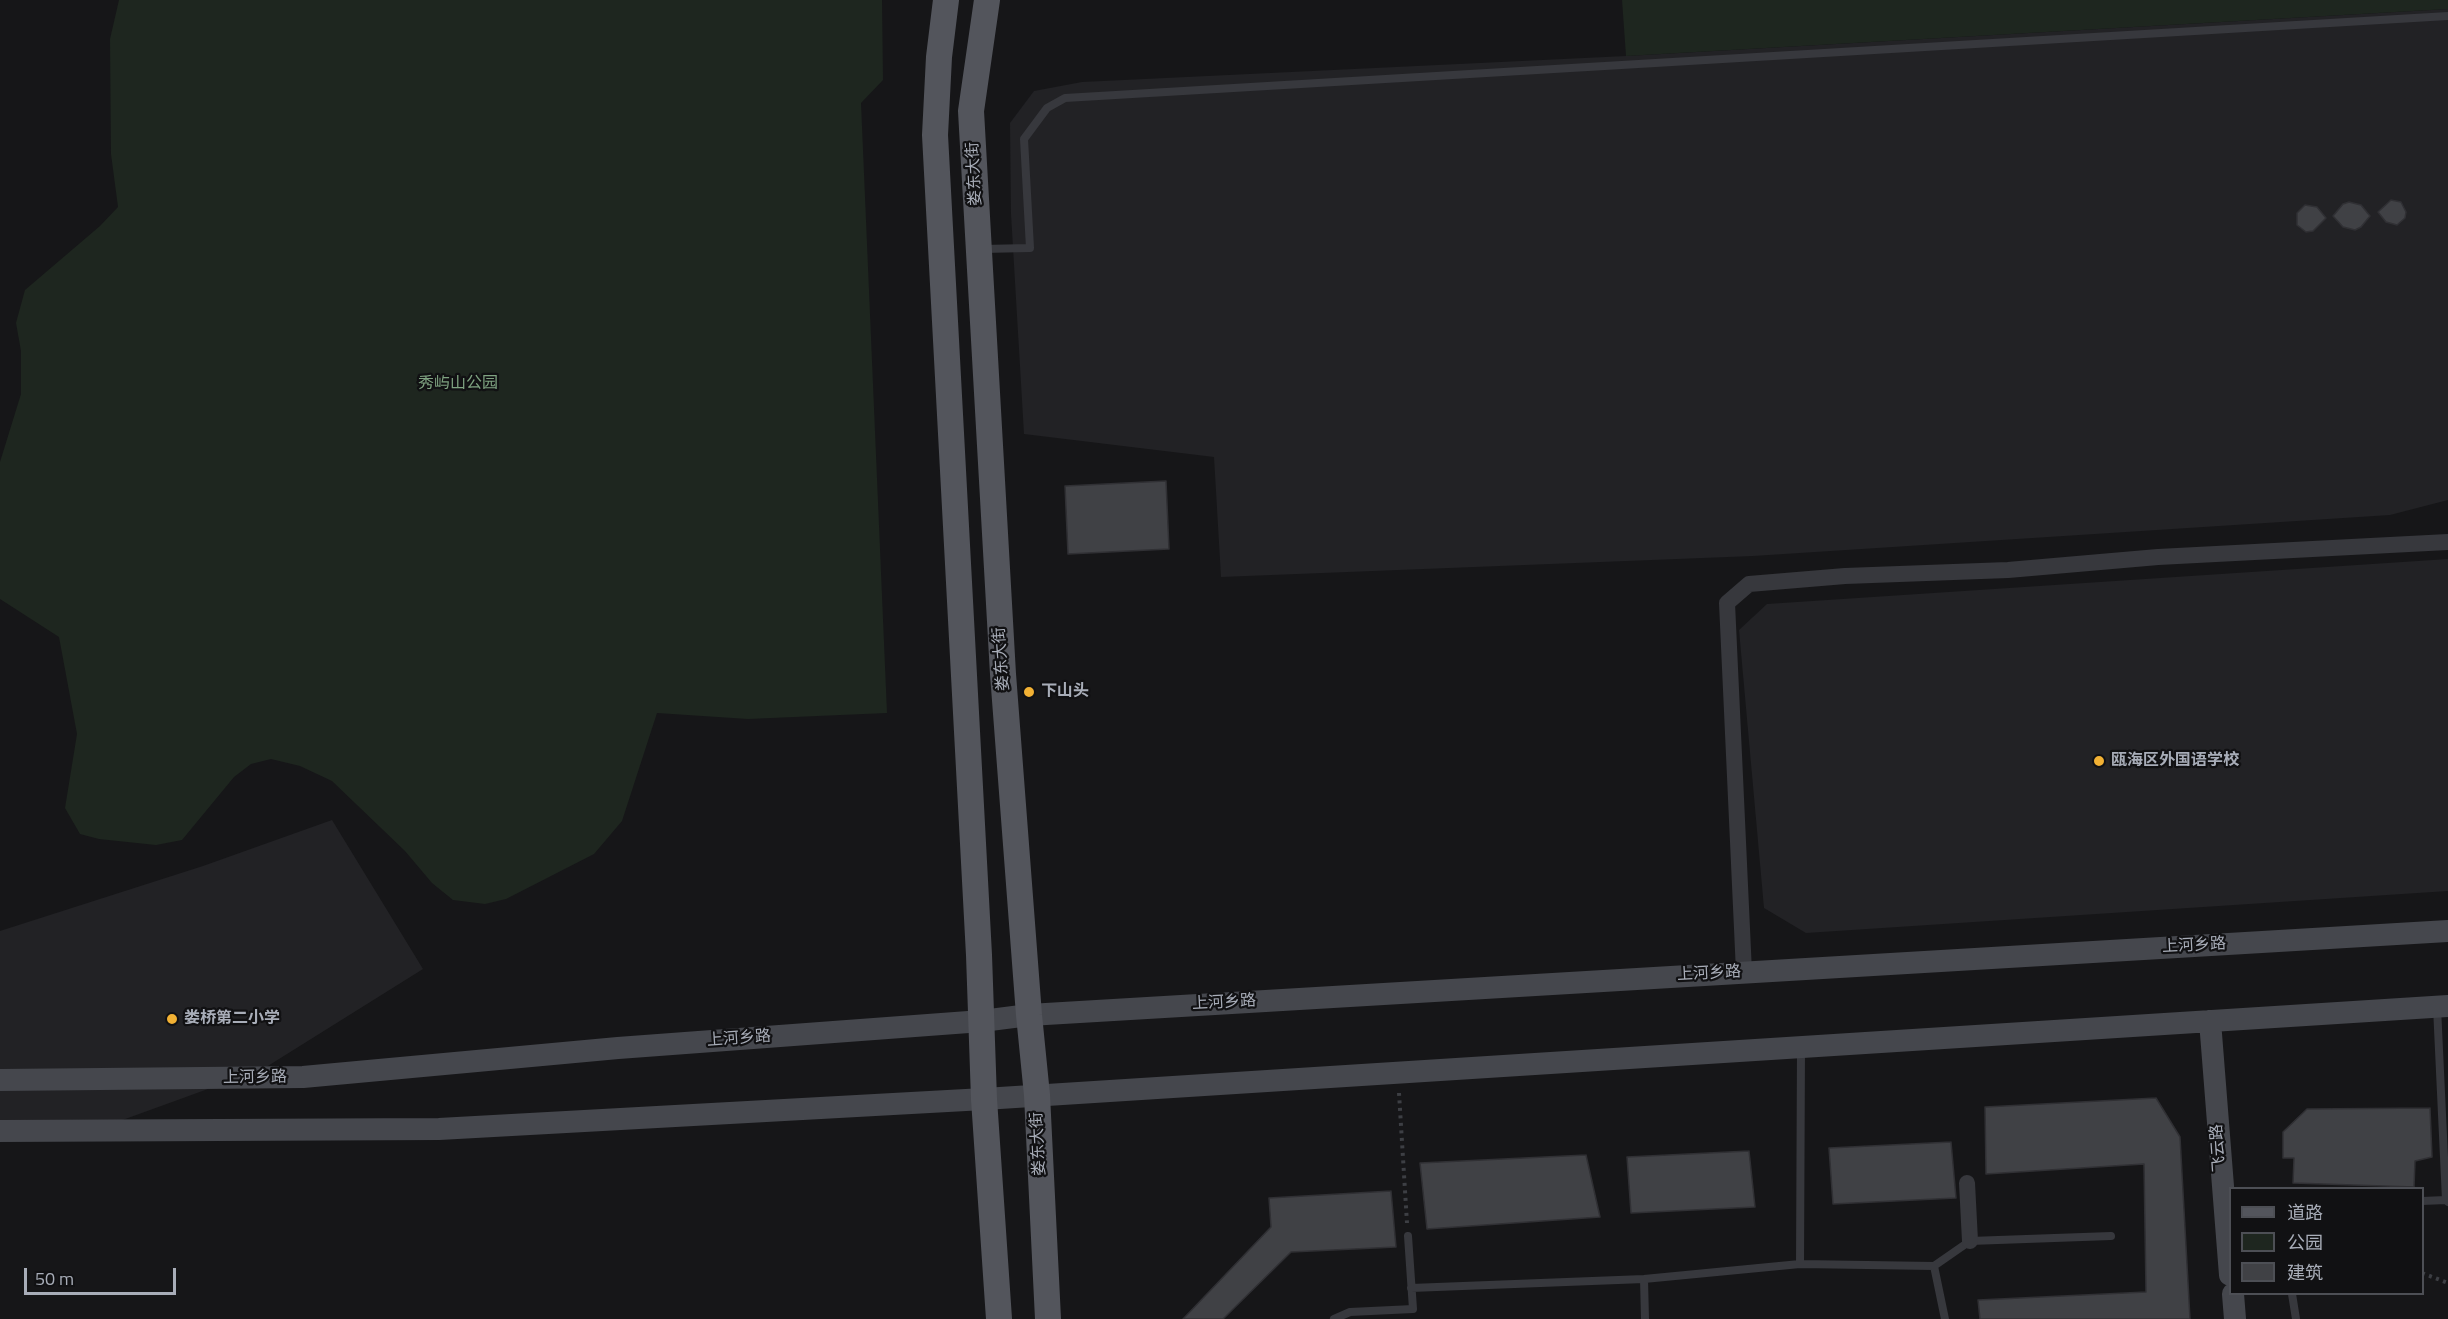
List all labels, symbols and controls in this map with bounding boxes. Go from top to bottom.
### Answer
street label: 娄东大街 [964,142,986,206]
park label: 秀屿山公园 [418,374,498,394]
street label: 娄东大街 [990,626,1014,692]
place label: 下山头 [1041,682,1089,702]
marker: 下山头 [1022,685,1036,699]
place label: 瓯海区外国语学校 [2111,751,2239,771]
marker: 瓯海区外国语学校 [2092,754,2106,768]
street label: 上河乡路 [2162,935,2226,957]
street label: 上河乡路 [1677,963,1741,985]
street label: 上河乡路 [1192,992,1256,1014]
place label: 娄桥第二小学 [184,1009,280,1029]
marker: 娄桥第二小学 [165,1012,179,1026]
street label: 上河乡路 [706,1027,772,1051]
street label: 上河乡路 [223,1068,287,1088]
street label: 娄东大街 [1028,1112,1050,1176]
street label: 飞云路 [2208,1123,2230,1173]
legend [2229,1187,2424,1295]
text: 道路 [2287,1199,2323,1226]
text: 公园 [2287,1229,2323,1256]
scale bar [27,1256,178,1294]
text: 建筑 [2287,1259,2323,1286]
text: 50 m [35,1265,74,1292]

